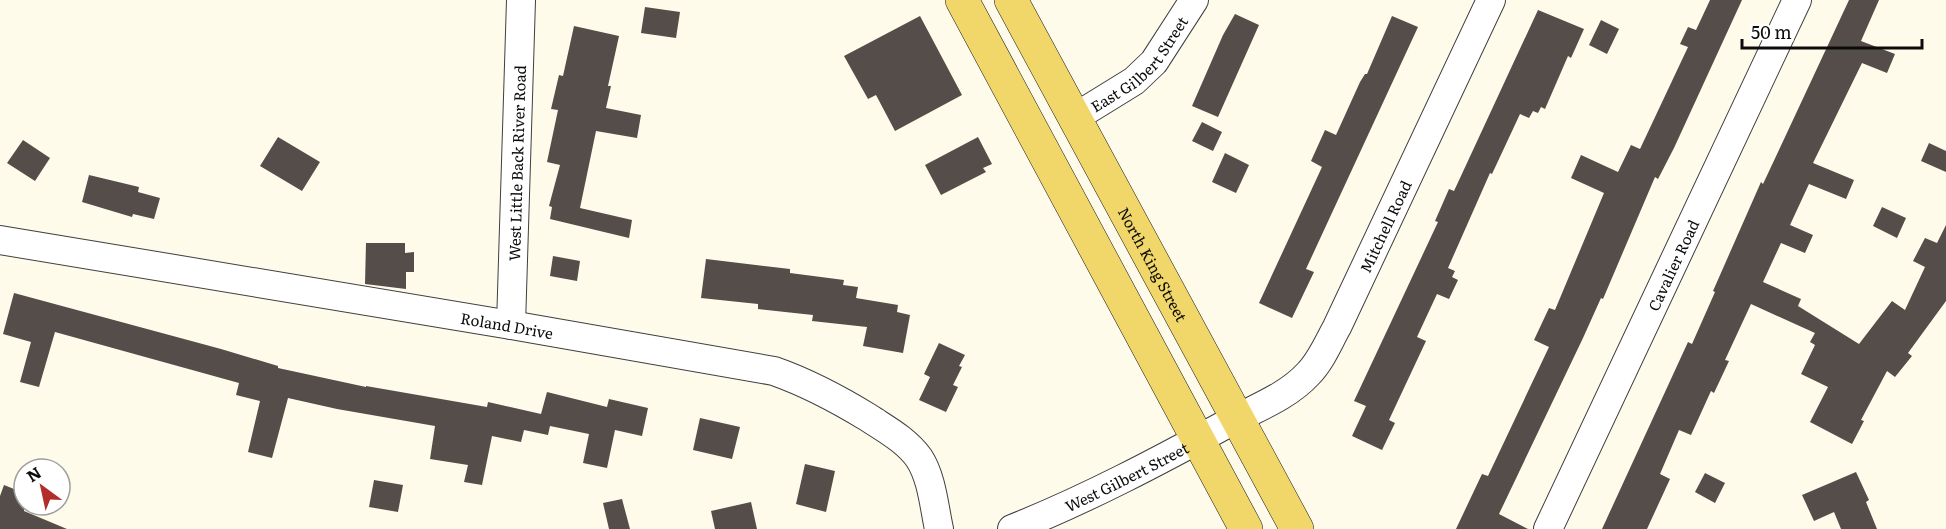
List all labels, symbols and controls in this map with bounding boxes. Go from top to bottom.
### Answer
street label: East Gilbert Street [1086,11,1192,117]
scale bar [1742,12,1922,50]
text: 50 m [1751,18,1792,45]
street label: West Little Back River Road [501,65,530,261]
street label: Mitchell Road [1353,176,1416,276]
street label: North King Street [1113,203,1194,325]
street label: Cavalier Road [1641,215,1704,314]
street label: Roland Drive [459,305,555,344]
street label: West Gilbert Street [1061,435,1192,517]
north arrow [12,457,72,517]
text: N [21,460,45,487]

